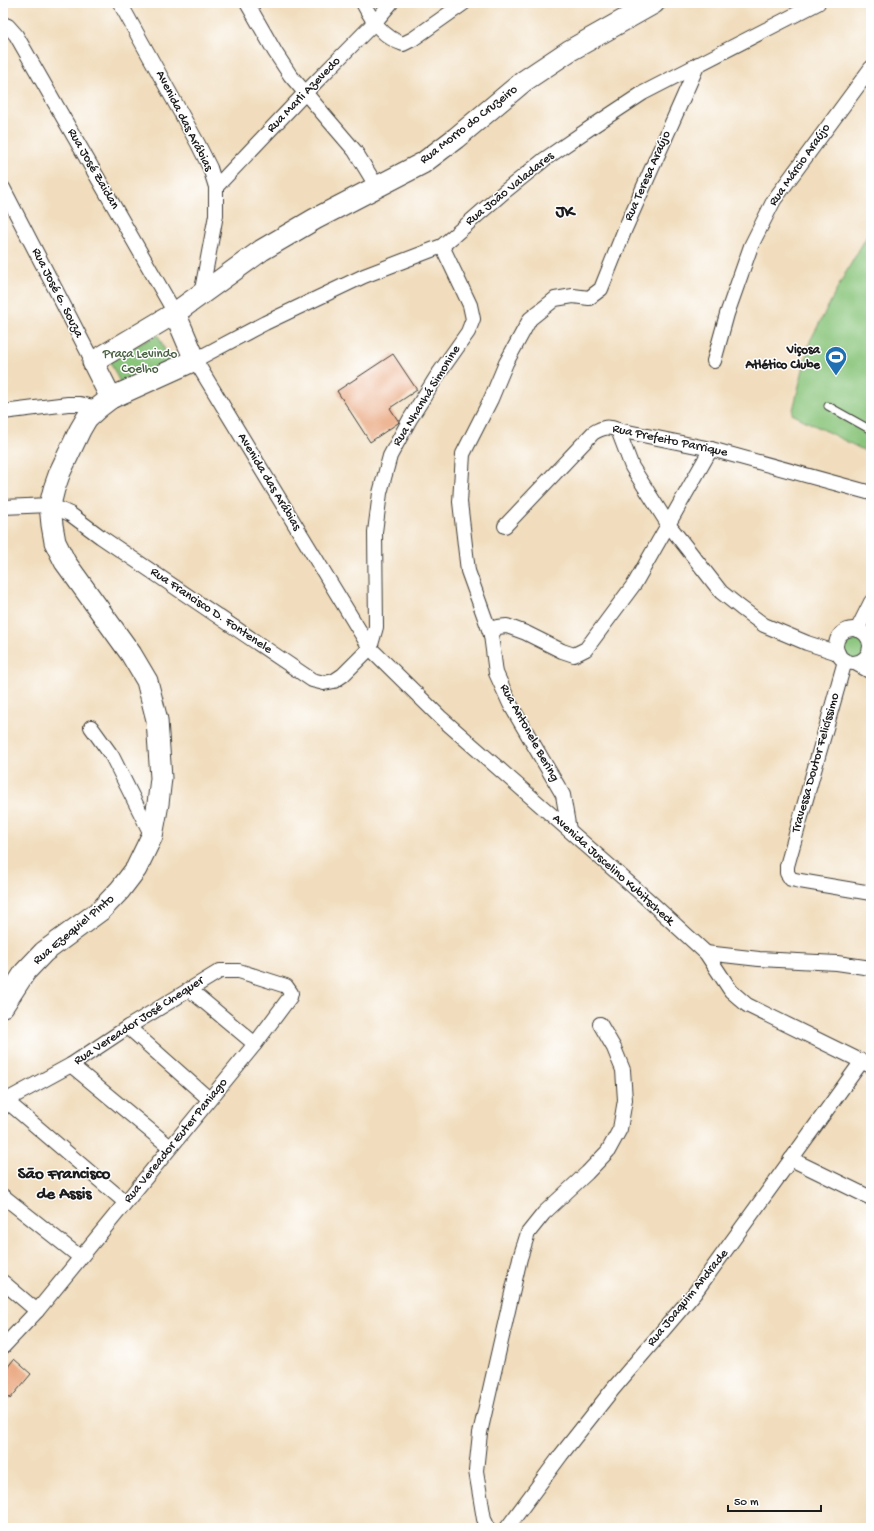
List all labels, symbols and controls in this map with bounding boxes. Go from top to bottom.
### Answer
street label: Rua Marli Azevedo [264,54,344,136]
street label: Avenida das Arábias [152,68,216,175]
street label: Rua Morro do Cruzeiro [417,82,521,168]
street label: Rua Márcio Araújo [766,121,834,209]
street label: Rua José Zaidan [64,126,123,213]
street label: Rua Teresa Araújo [621,128,675,224]
street label: Rua João Valadares [463,148,558,229]
district label: JK [555,203,577,223]
street label: Rua José G. Souza [28,246,86,341]
street label: Rua Nhanhá Simonine [390,343,464,449]
place label: Viçosa Atlético Clube [745,343,821,373]
sports icon: Viçosa Atlético Clube [823,344,849,377]
park label: Praça Levindo Coelho [102,347,177,377]
street label: Rua Prefeito Parrique [611,421,729,461]
street label: Avenida das Arábias [234,431,305,534]
street label: Rua Francisco D. Fontenele [147,565,275,658]
street label: Rua Antonele Bering [496,682,562,784]
street label: Travessa Doutor Felicíssimo [789,691,843,836]
street label: Avenida Juscelino Kubitscheck [549,811,678,930]
street label: Rua Ezequiel Pinto [30,892,118,968]
street label: Rua Vereador José Chequer [71,973,208,1069]
street label: Rua Vereador Euter Paniago [121,1075,231,1206]
district label: São Francisco de Assis [18,1165,111,1205]
street label: Rua Joaquim Andrade [644,1246,732,1350]
scale bar [728,1487,821,1513]
text: 50 m [734,1496,759,1510]

